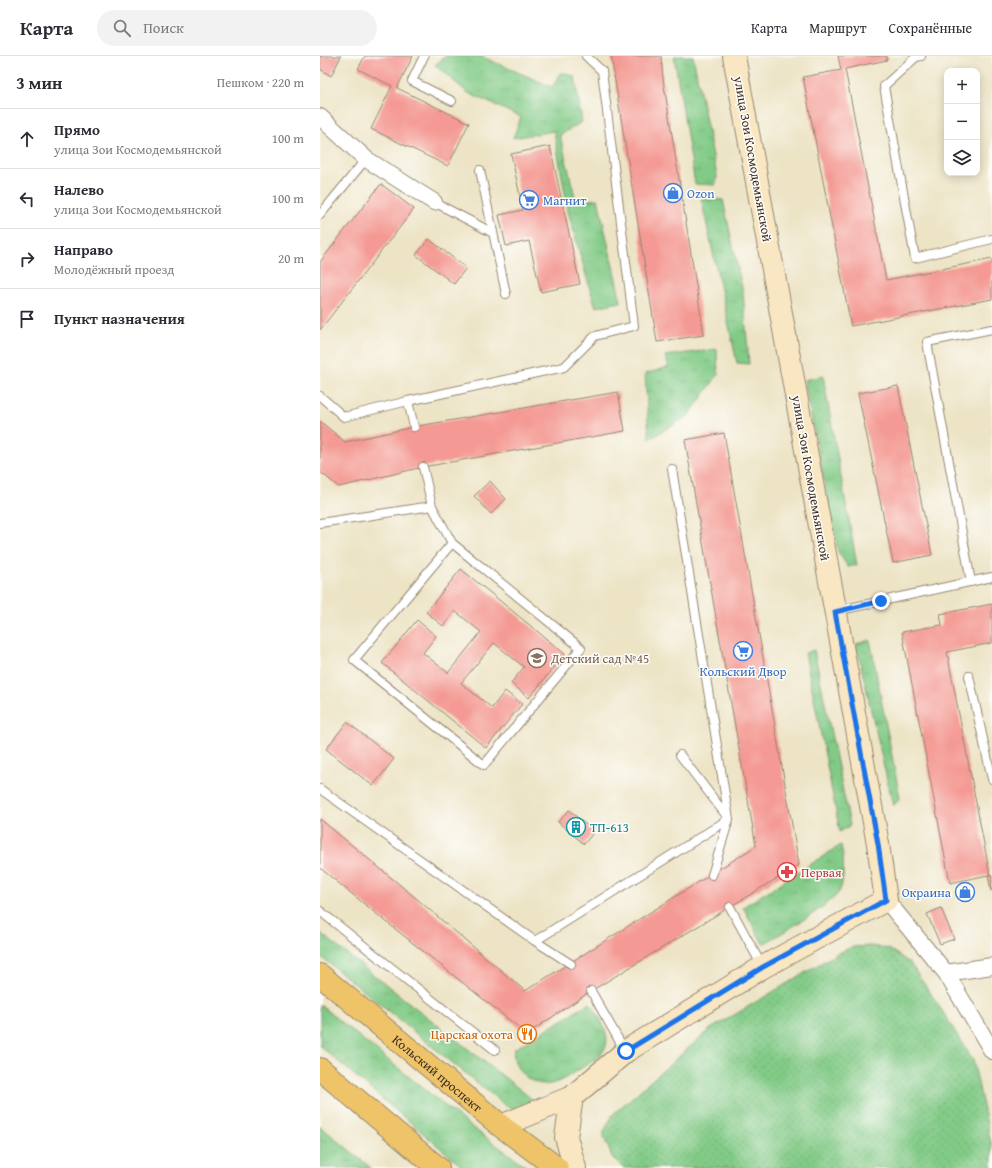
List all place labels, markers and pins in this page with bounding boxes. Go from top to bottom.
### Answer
shop icon: Ozon [662,182,684,204]
place label: Ozon [687,184,715,203]
supermarket icon: Магнит [518,189,540,211]
place label: Магнит [543,191,587,210]
supermarket icon: Кольский Двор [732,640,754,662]
school or university icon: Детский сад №45 [526,647,548,669]
place label: Детский сад №45 [550,649,649,668]
place label: Кольский Двор [699,662,787,681]
building icon: ТП-613 [565,816,587,838]
place label: ТП-613 [590,818,629,837]
pharmacy icon: Первая [776,861,798,883]
place label: Первая [801,863,842,882]
shop icon: Окраина [954,881,976,903]
place label: Окраина [902,883,952,902]
restaurant icon: Царская охота [516,1023,538,1045]
place label: Царская охота [431,1025,514,1044]

